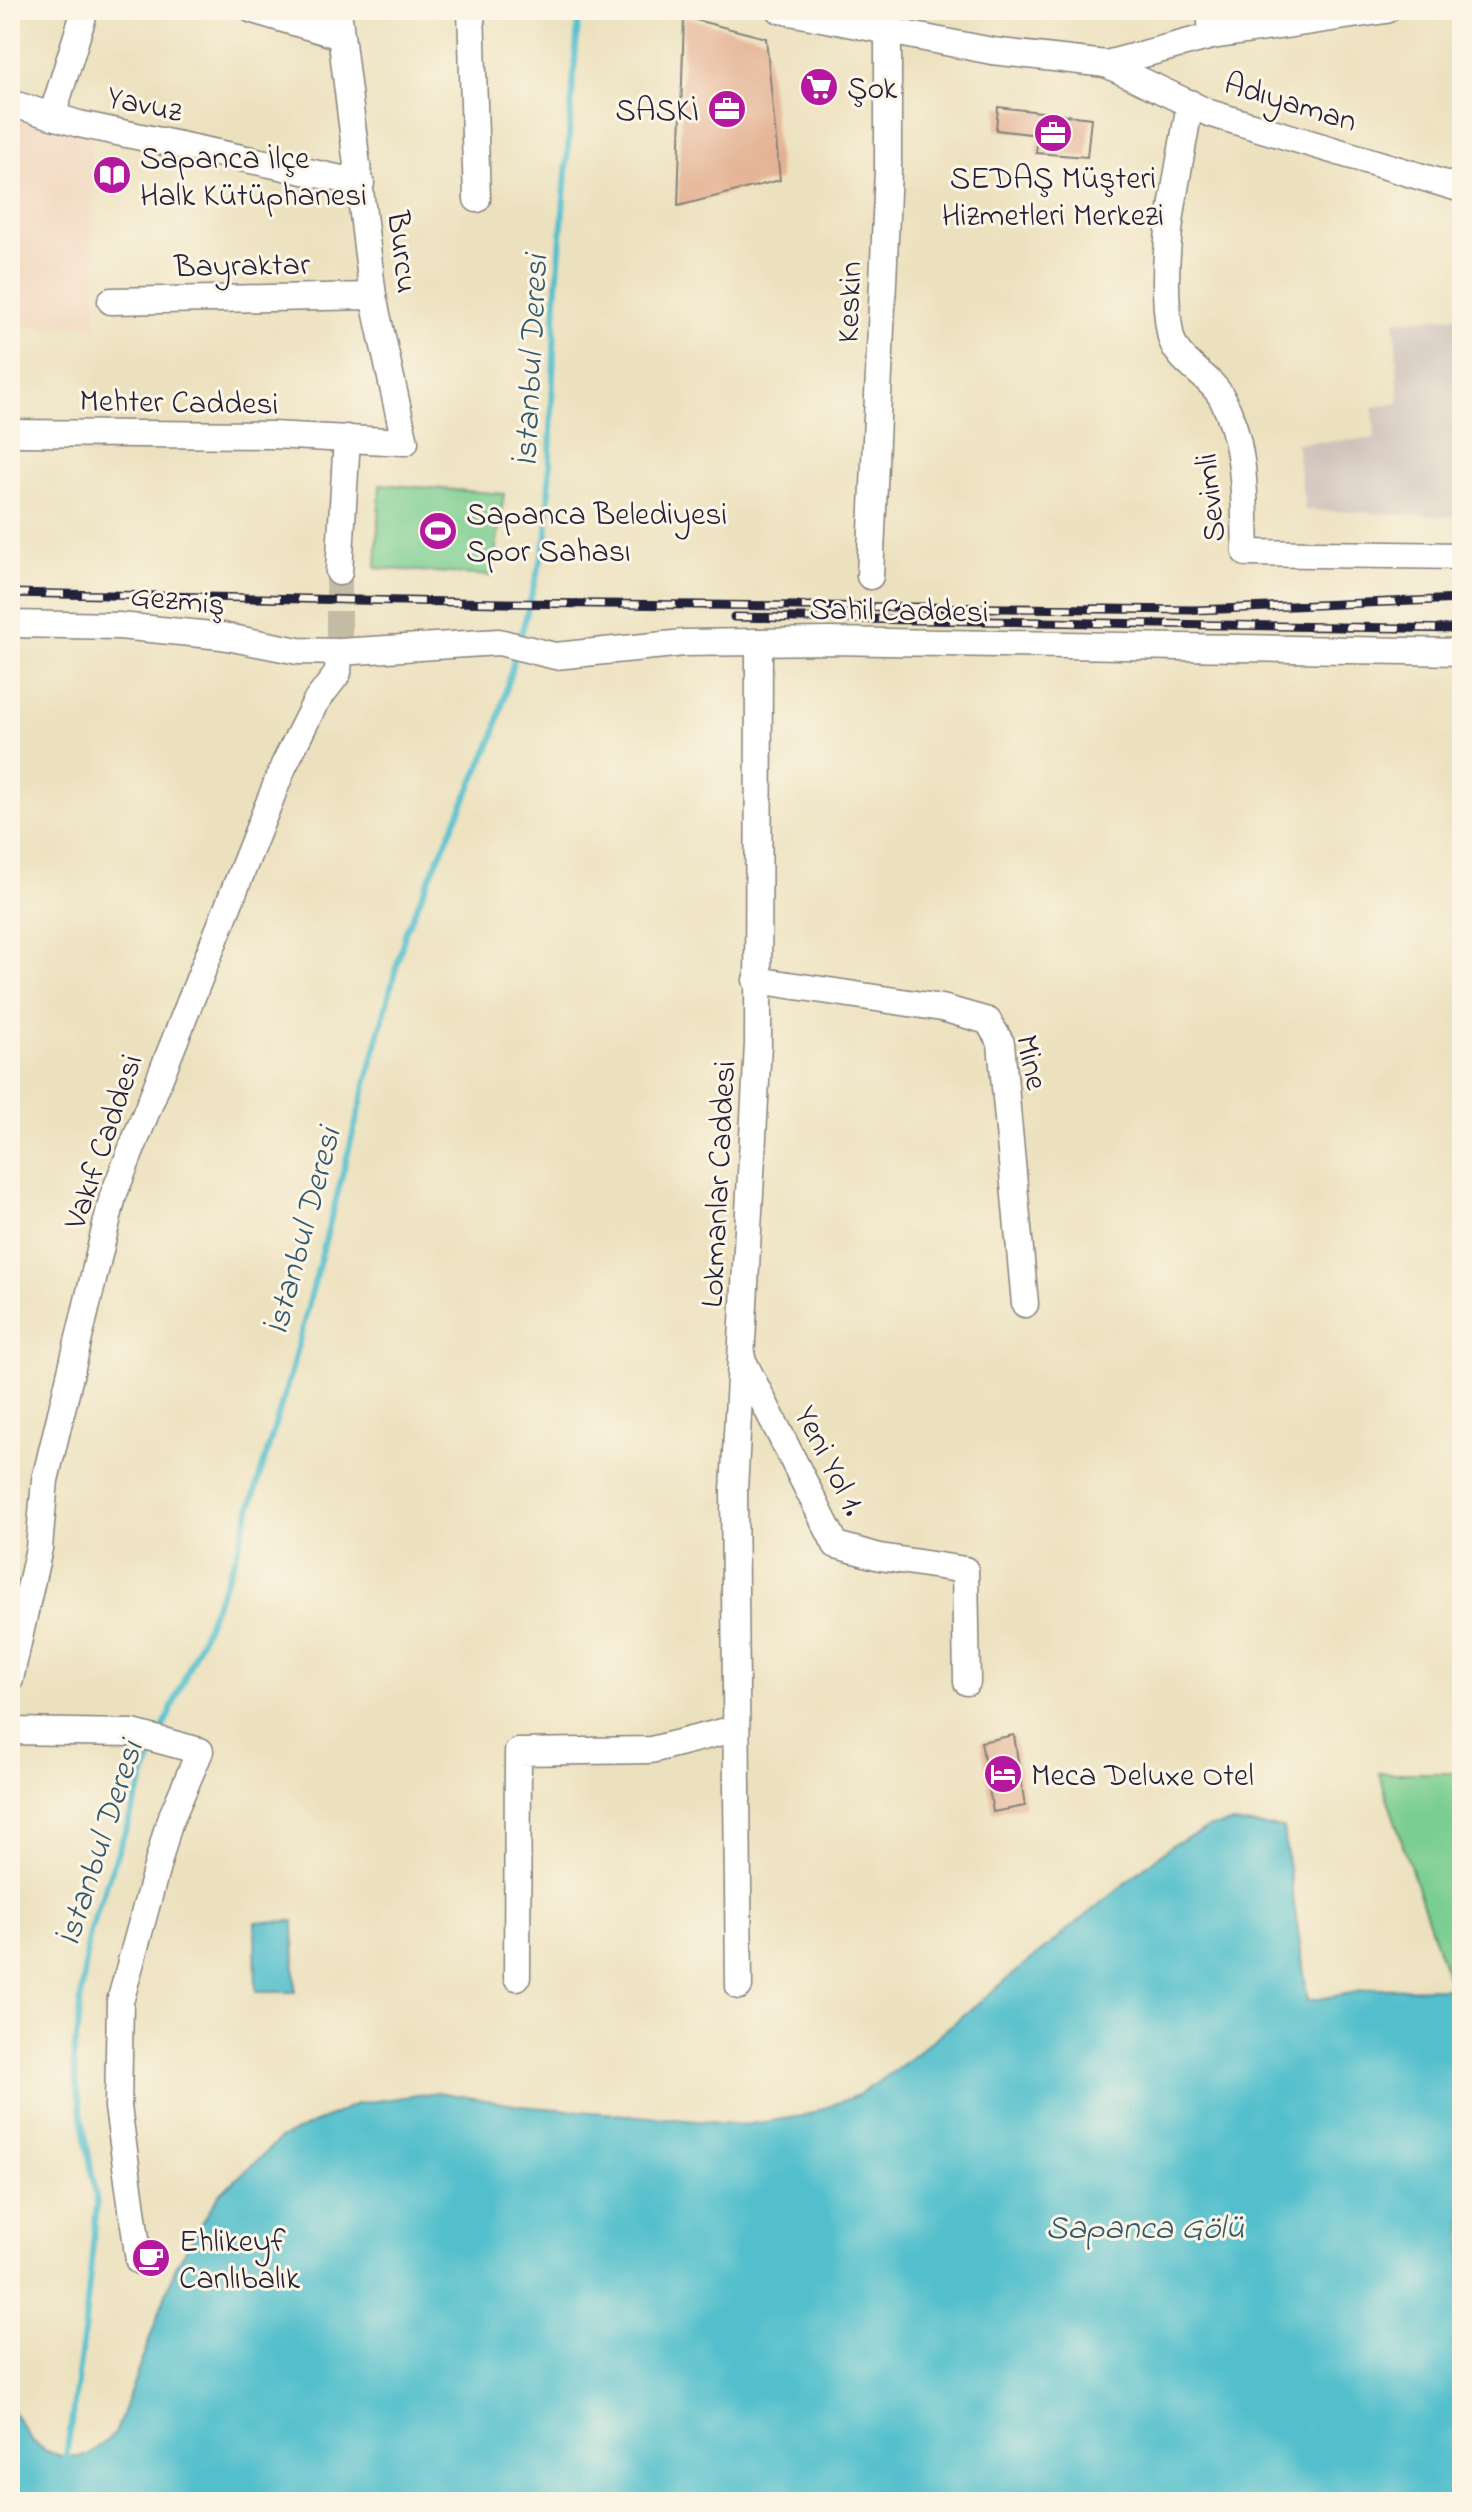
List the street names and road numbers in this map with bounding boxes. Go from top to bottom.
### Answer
street label: Adıyaman [1218,62,1362,147]
street label: Yavuz [102,76,187,137]
street label: Burcu [372,208,429,296]
street label: Bayraktar [173,243,310,292]
street label: Keskin [827,260,876,344]
street label: Mehter Caddesi [79,379,279,430]
street label: Sevimli [1184,451,1241,544]
street label: Gezmiş [128,574,227,631]
street label: Sahil Caddesi [809,587,989,638]
street label: Mine [1001,1031,1058,1095]
street label: Vakıf Caddesi [53,1048,157,1237]
street label: Lokmanlar Caddesi [691,1060,750,1309]
street label: Yeni Yol 1. [780,1398,876,1525]

